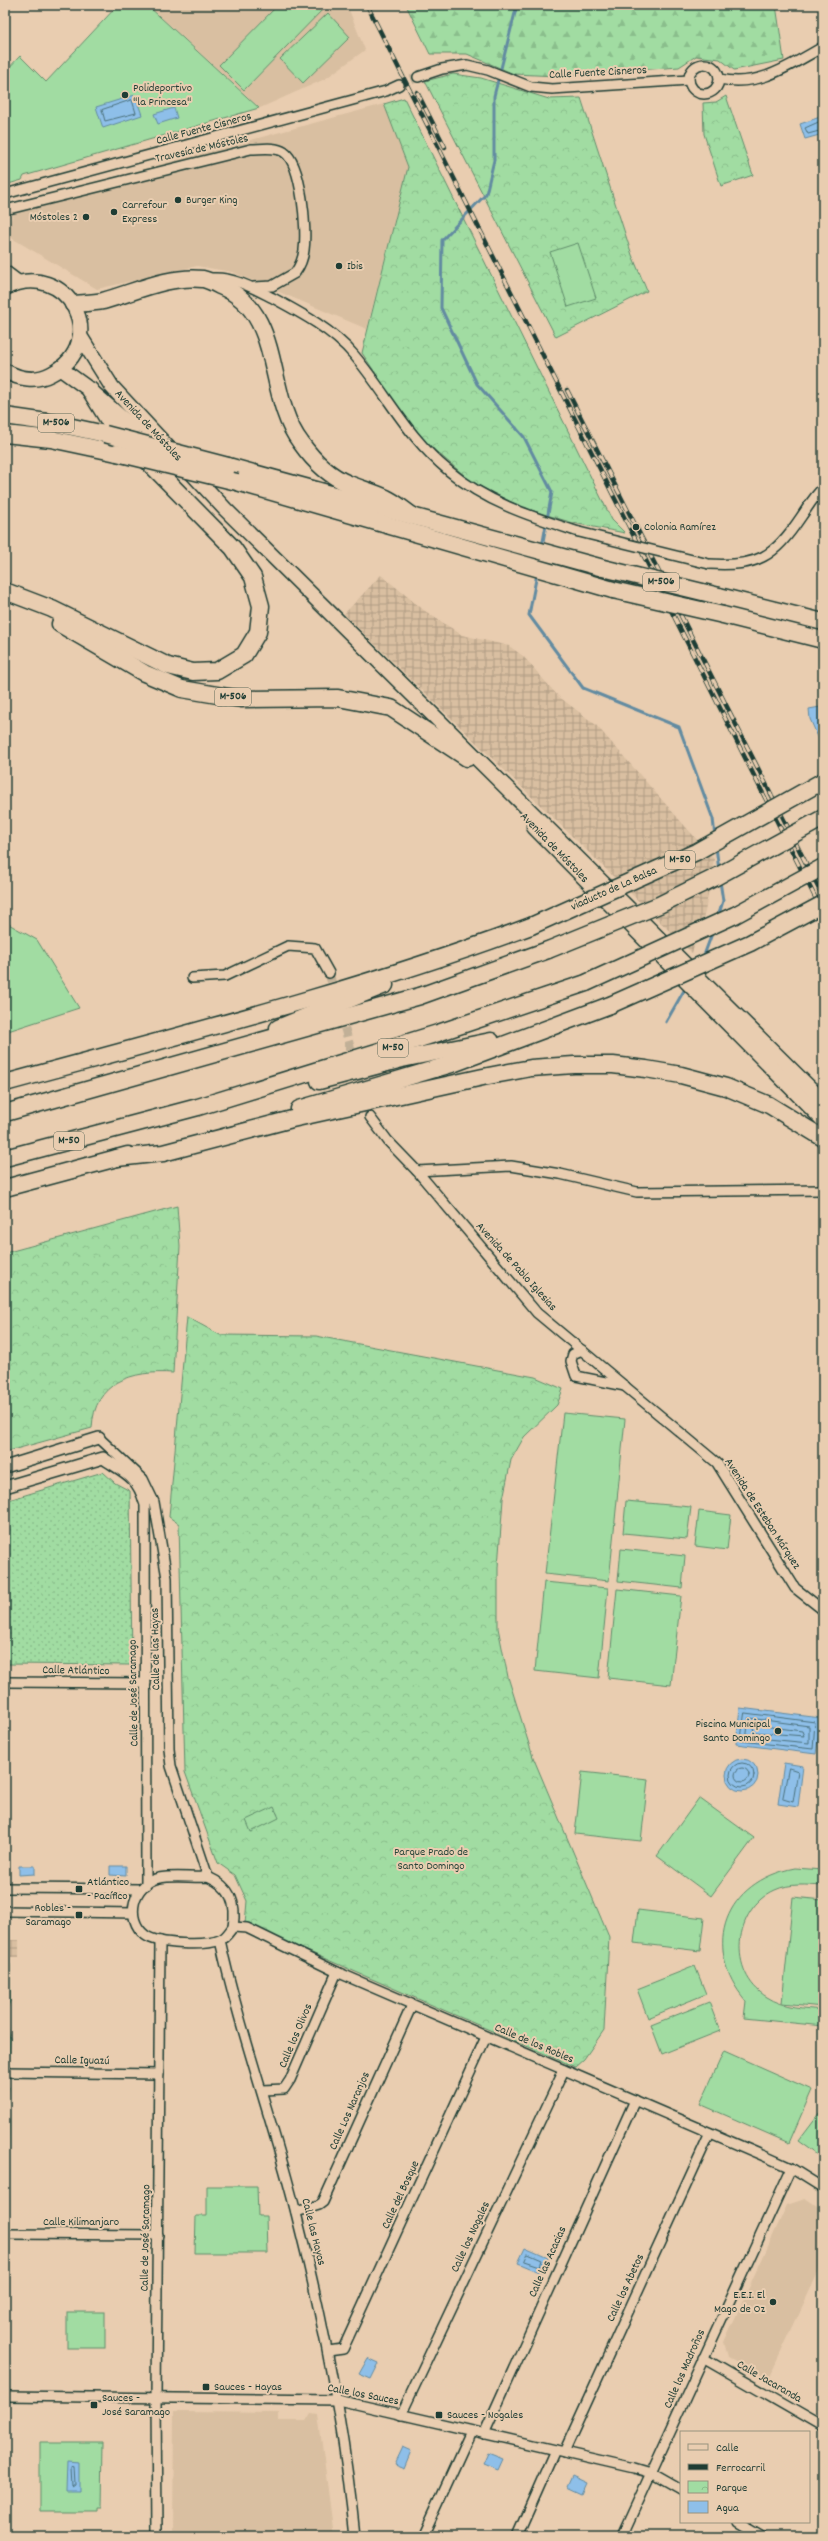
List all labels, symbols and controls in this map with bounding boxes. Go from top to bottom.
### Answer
street label: Calle Fuente Cisneros [549,62,647,84]
place label: Polideportivo "la Princesa" [133,80,192,111]
marker: Polideportivo "la Princesa" [120,90,130,100]
street label: Calle Fuente Cisneros [154,108,254,150]
street label: Travesía de Móstoles [154,130,250,168]
place label: Burger King [186,192,238,209]
marker: Burger King [173,195,183,205]
place label: Carrefour Express [122,197,167,228]
marker: Carrefour Express [109,207,119,217]
place label: Móstoles 2 [30,209,78,226]
marker: Móstoles 2 [81,212,91,222]
place label: Ibis [347,258,363,275]
marker: Ibis [334,261,344,271]
street label: Avenida de Móstoles [110,386,186,466]
road number: M-506 [38,414,74,432]
place label: Colonia Ramírez [644,519,716,536]
marker: Colonia Ramírez [631,522,641,532]
road number: M-506 [643,573,679,591]
road number: M-506 [215,688,251,706]
street label: Avenida de Móstoles [516,809,592,887]
road number: M-50 [665,851,695,869]
street label: viaducto de La Balsa [568,862,660,916]
road number: M-50 [378,1039,408,1057]
road number: M-50 [54,1132,84,1150]
street label: Avenida de Pablo Iglesias [471,1219,561,1315]
street label: Avenida de Esteban Márquez [720,1455,805,1573]
street label: Calle de las Hayas [147,1608,165,1690]
street label: Calle de José Saramago [125,1639,143,1747]
street label: Calle Atlántico [42,1662,110,1680]
place label: Piscina Municipal Santo Domingo [695,1716,770,1747]
marker: Piscina Municipal Santo Domingo [773,1726,783,1736]
park label: Parque Prado de Santo Domingo [394,1844,468,1875]
place label: Atlántico - Pacífico [87,1874,129,1905]
marker: Atlántico - Pacífico [74,1884,84,1894]
place label: Robles - Saramago [26,1900,71,1931]
marker: Robles - Saramago [74,1910,84,1920]
street label: Calle los Olivos [275,2001,317,2071]
street label: Calle de los Robles [492,2020,576,2068]
street label: Calle Iguazú [54,2052,110,2070]
street label: Calle Los Naranjos [325,2069,375,2153]
street label: Calle del Bosque [378,2158,424,2232]
street label: Calle de José Saramago [137,2184,155,2292]
street label: Calle las Hayas [296,2197,330,2267]
street label: Calle los Nogales [447,2199,495,2275]
street label: Calle Kilimanjaro [43,2214,119,2231]
street label: Calle las Acacias [525,2224,571,2300]
street label: Calle los Abetos [603,2251,649,2325]
place label: E.E.I. El Mago de Oz [714,2287,765,2318]
marker: E.E.I. El Mago de Oz [768,2297,778,2307]
street label: Calle los Madroños [660,2327,710,2411]
street label: Calle Jacaranda [733,2356,805,2408]
place label: Sauces - Hayas [214,2379,282,2396]
street label: Calle los Sauces [326,2380,400,2410]
marker: Sauces - Hayas [201,2382,211,2392]
place label: Sauces - José Saramago [102,2390,170,2421]
marker: Sauces - José Saramago [89,2400,99,2410]
place label: Sauces - Nogales [447,2407,523,2424]
marker: Sauces - Nogales [434,2410,444,2420]
legend [680,2431,810,2523]
text: Calle [716,2440,739,2457]
text: Ferrocarril [716,2460,765,2477]
text: Parque [716,2480,747,2497]
text: Agua [716,2500,739,2517]

